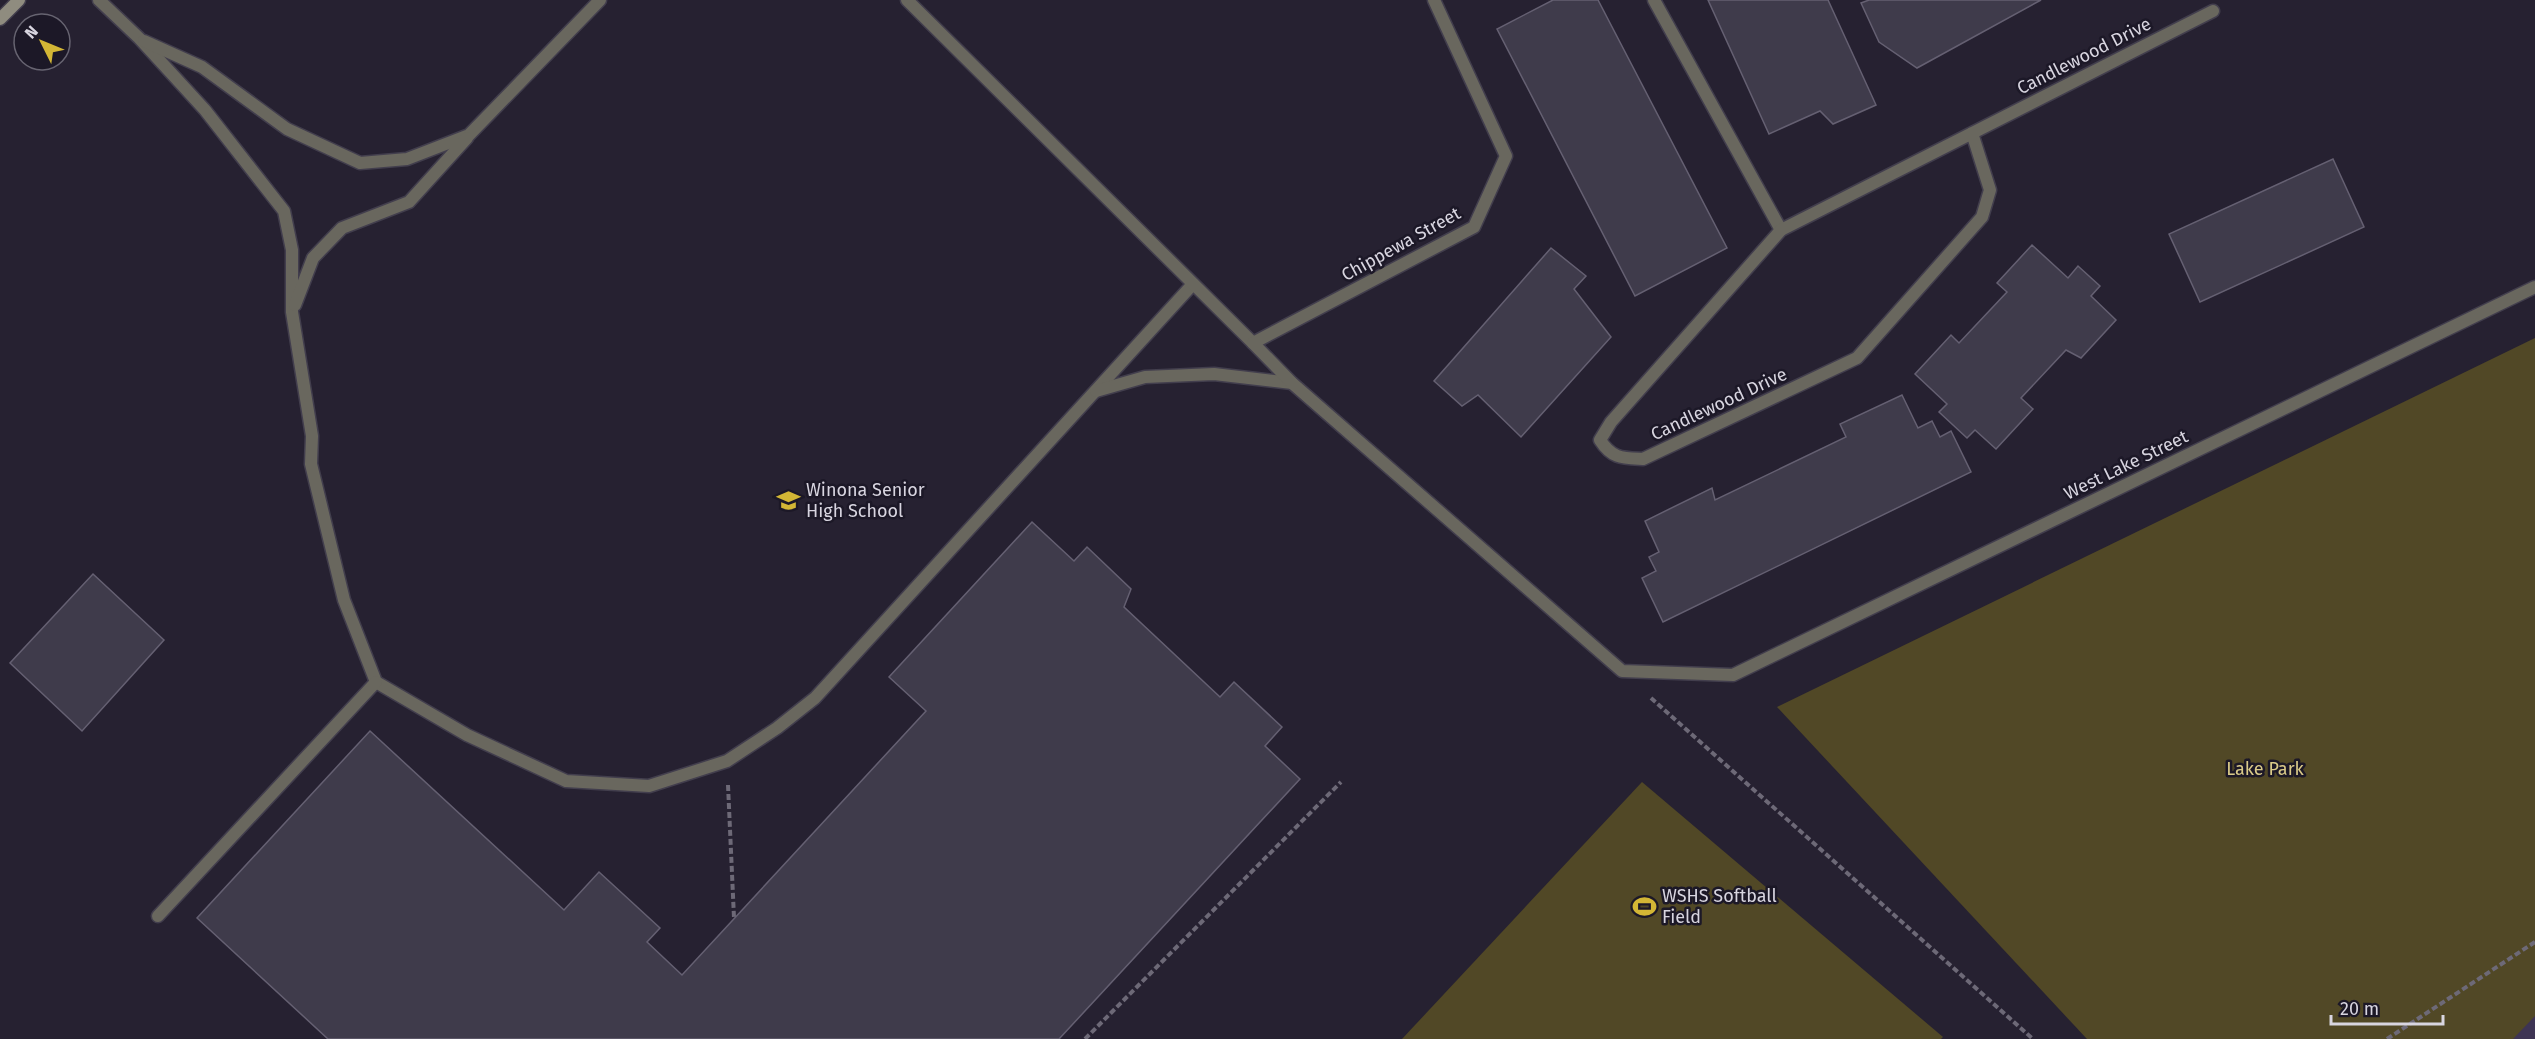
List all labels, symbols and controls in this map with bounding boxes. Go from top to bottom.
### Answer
north arrow [12,12,72,72]
street label: Candlewood Drive [2013,13,2155,99]
text: N [21,22,42,42]
street label: Chippewa Street [1338,202,1465,286]
street label: Candlewood Drive [1647,363,1791,445]
street label: West Lake Street [2060,425,2192,505]
place label: Winona Senior High School [806,479,925,522]
school or university icon: Winona Senior High School [775,487,801,513]
park label: Lake Park [2226,758,2305,780]
place label: WSHS Softball Field [1662,885,1777,928]
sports icon: WSHS Softball Field [1631,893,1657,919]
scale bar [2331,988,2444,1026]
text: 20 m [2340,998,2379,1020]

